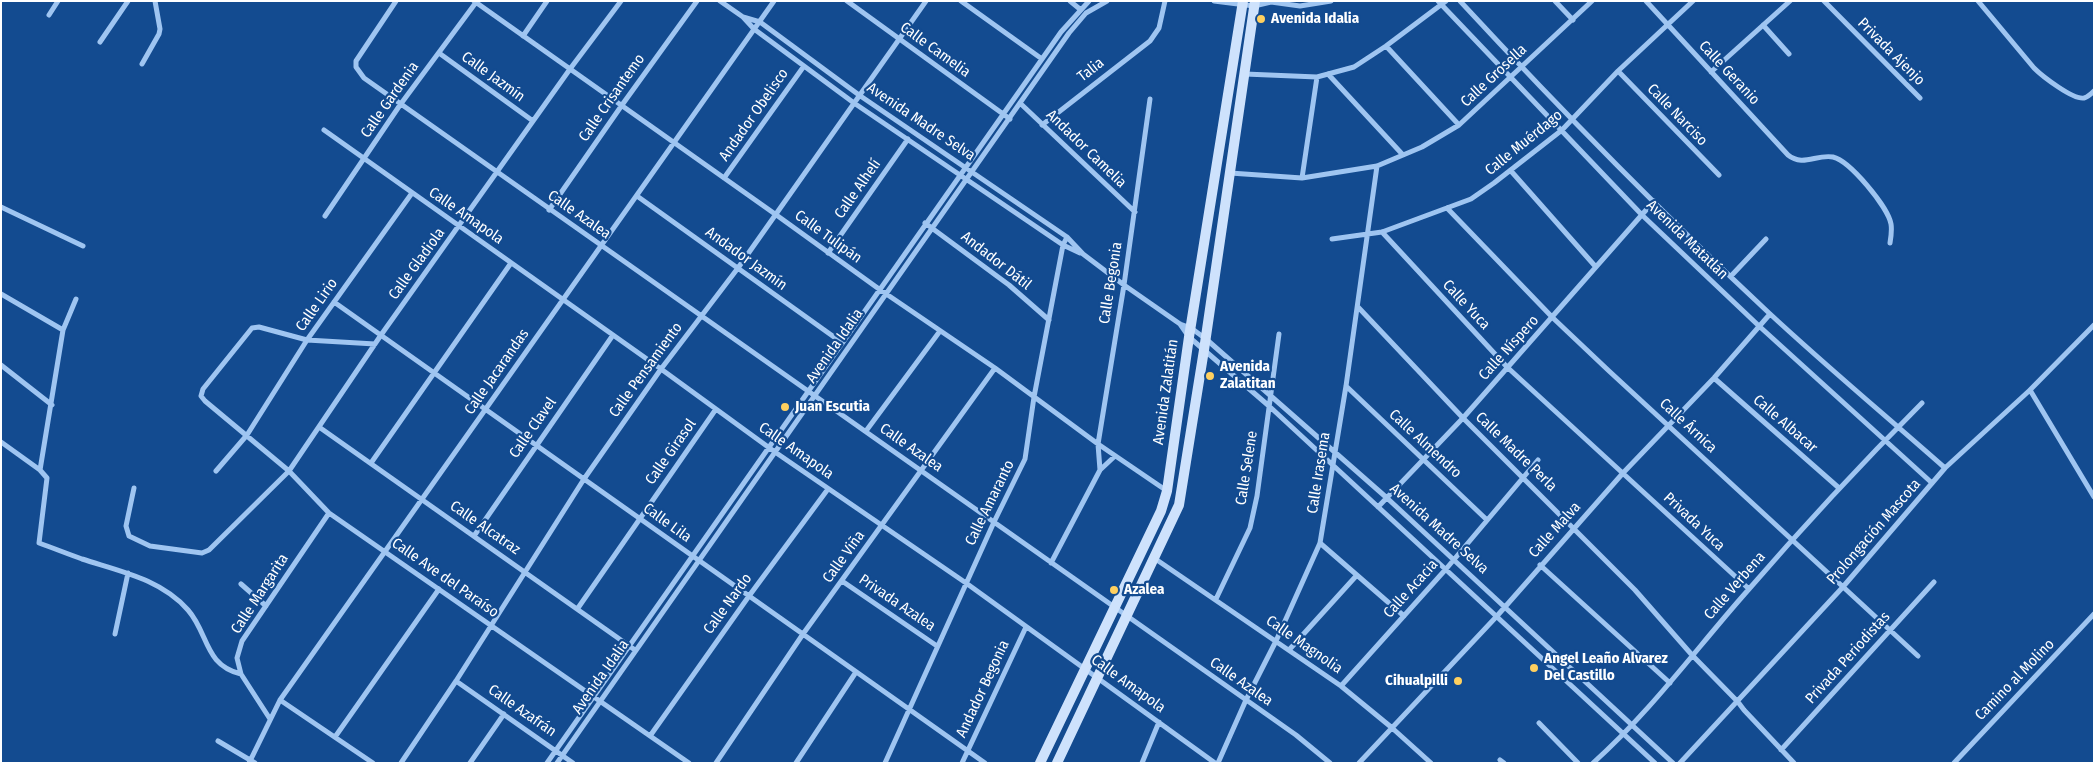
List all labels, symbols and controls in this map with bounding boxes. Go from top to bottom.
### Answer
place label: Avenida Idalia [1271,10,1359,28]
marker: Avenida Idalia [1255,13,1267,25]
street label: Privada Ajenjo [1854,15,1928,89]
street label: Calle Camelia [896,19,974,81]
street label: Calle Geranio [1695,37,1763,109]
street label: Calle Grosella [1457,41,1531,111]
street label: Calle Jazmín [458,48,528,106]
street label: Calle Crisantemo [575,51,649,145]
street label: Talia [1074,54,1108,86]
street label: Calle Gardenia [357,59,423,141]
street label: Andador Obelisco [715,65,793,165]
street label: Avenida Madre Selva [863,79,979,165]
street label: Calle Narciso [1643,80,1711,150]
street label: Andador Camelia [1042,106,1130,192]
street label: Calle Muérdago [1482,106,1566,180]
street label: Calle Alhelí [831,156,885,222]
street label: Calle Amapola [425,184,507,248]
street label: Calle Azalea [544,187,614,243]
street label: Avenida Matatlán [1642,197,1732,283]
street label: Calle Tulipán [791,207,865,267]
street label: Andador Jazmín [702,223,790,295]
street label: Calle Gladiola [385,225,449,303]
street label: Andador Dátil [957,228,1035,294]
street label: Calle Begonia [1096,241,1126,325]
street label: Calle Lirio [292,275,342,335]
street label: Calle Yuca [1438,276,1494,334]
street label: Avenida Idalia [803,305,867,387]
street label: Calle Níspero [1475,312,1543,384]
street label: Calle Pensamiento [606,319,686,421]
street label: Calle Jacarandas [461,326,533,418]
street label: Avenida Zalatitán [1150,338,1182,446]
place label: Avenida Zalatitan [1220,358,1276,393]
marker: Avenida Zalatitan [1204,370,1216,382]
street label: Calle Albacar [1749,391,1821,457]
street label: Calle Clavel [506,394,560,462]
street label: Calle Árnica [1656,395,1720,457]
place label: Juan Escutia [795,398,870,416]
marker: Juan Escutia [779,401,791,413]
street label: Calle Almendro [1385,406,1465,482]
street label: Calle Madre Perla [1471,409,1561,495]
street label: Calle Girasol [642,416,700,488]
street label: Calle Amapola [755,419,837,483]
street label: Calle Azalea [876,420,946,476]
street label: Calle Selene [1232,430,1262,506]
street label: Calle Irasema [1304,431,1334,515]
street label: Calle Amaranto [962,457,1018,549]
street label: Prolongación Mascota [1823,476,1925,588]
street label: Avenida Madre Selva [1386,480,1492,578]
street label: Privada Yuca [1660,489,1728,555]
street label: Calle Alcatraz [446,497,524,559]
street label: Calle Malva [1525,498,1585,562]
street label: Calle Lila [639,500,695,546]
street label: Calle Viña [819,527,869,587]
street label: Calle Ave del Paraíso [388,534,502,622]
street label: Calle Verbena [1701,548,1769,624]
street label: Calle Margarita [227,551,293,637]
street label: Calle Acacia [1380,556,1442,622]
street label: Calle Nardo [700,570,756,638]
street label: Privada Azalea [855,571,939,635]
place label: Azalea [1124,581,1165,599]
marker: Azalea [1108,584,1120,596]
street label: Privada Periodistas [1802,608,1894,708]
street label: Calle Magnolia [1262,612,1346,678]
street label: Avenida Idalia [569,636,633,718]
street label: Camino al Molino [1972,636,2058,724]
street label: Andador Begonia [953,638,1013,740]
place label: Angel Leaño Alvarez Del Castillo [1544,650,1668,685]
street label: Calle Amapola [1087,651,1169,717]
street label: Calle Azalea [1206,654,1276,710]
marker: Angel Leaño Alvarez Del Castillo [1528,662,1540,674]
place label: Cihualpilli [1385,672,1448,690]
marker: Cihualpilli [1452,675,1464,687]
street label: Calle Azafrán [484,681,560,741]

